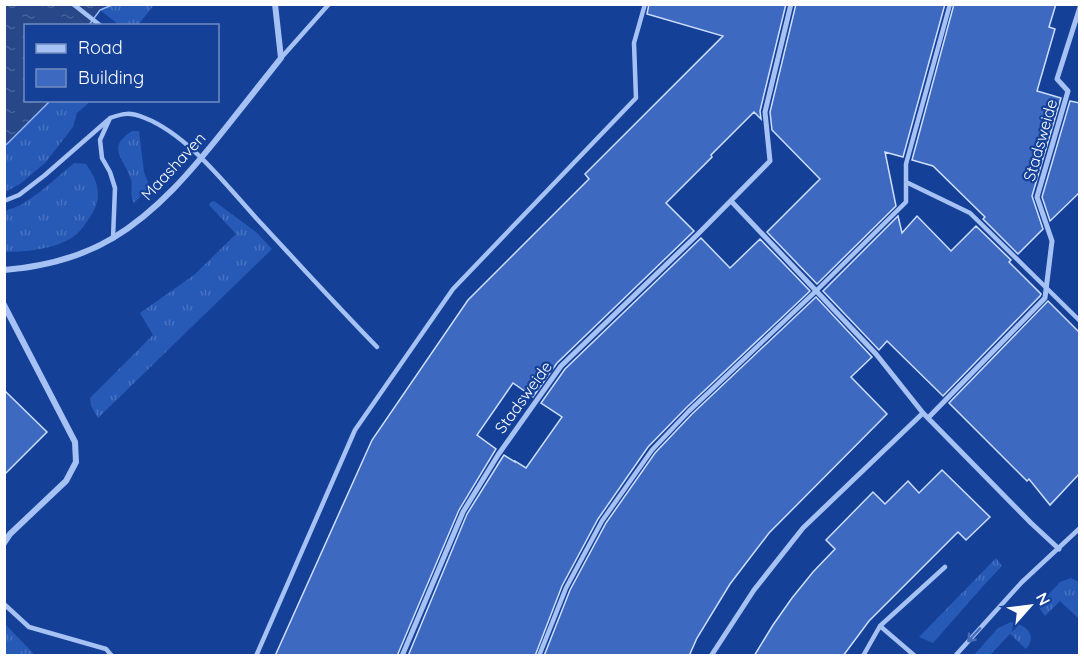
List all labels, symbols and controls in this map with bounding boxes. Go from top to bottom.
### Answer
legend [24,24,219,102]
text: Road [78,36,123,59]
text: Building [78,66,144,89]
street label: Stadsweide [1019,97,1061,183]
street label: Maashaven [137,128,209,204]
street label: Stadsweide [490,357,556,437]
north arrow [1000,576,1060,636]
text: N [1032,589,1055,609]
one-way arrow [967,628,981,643]

